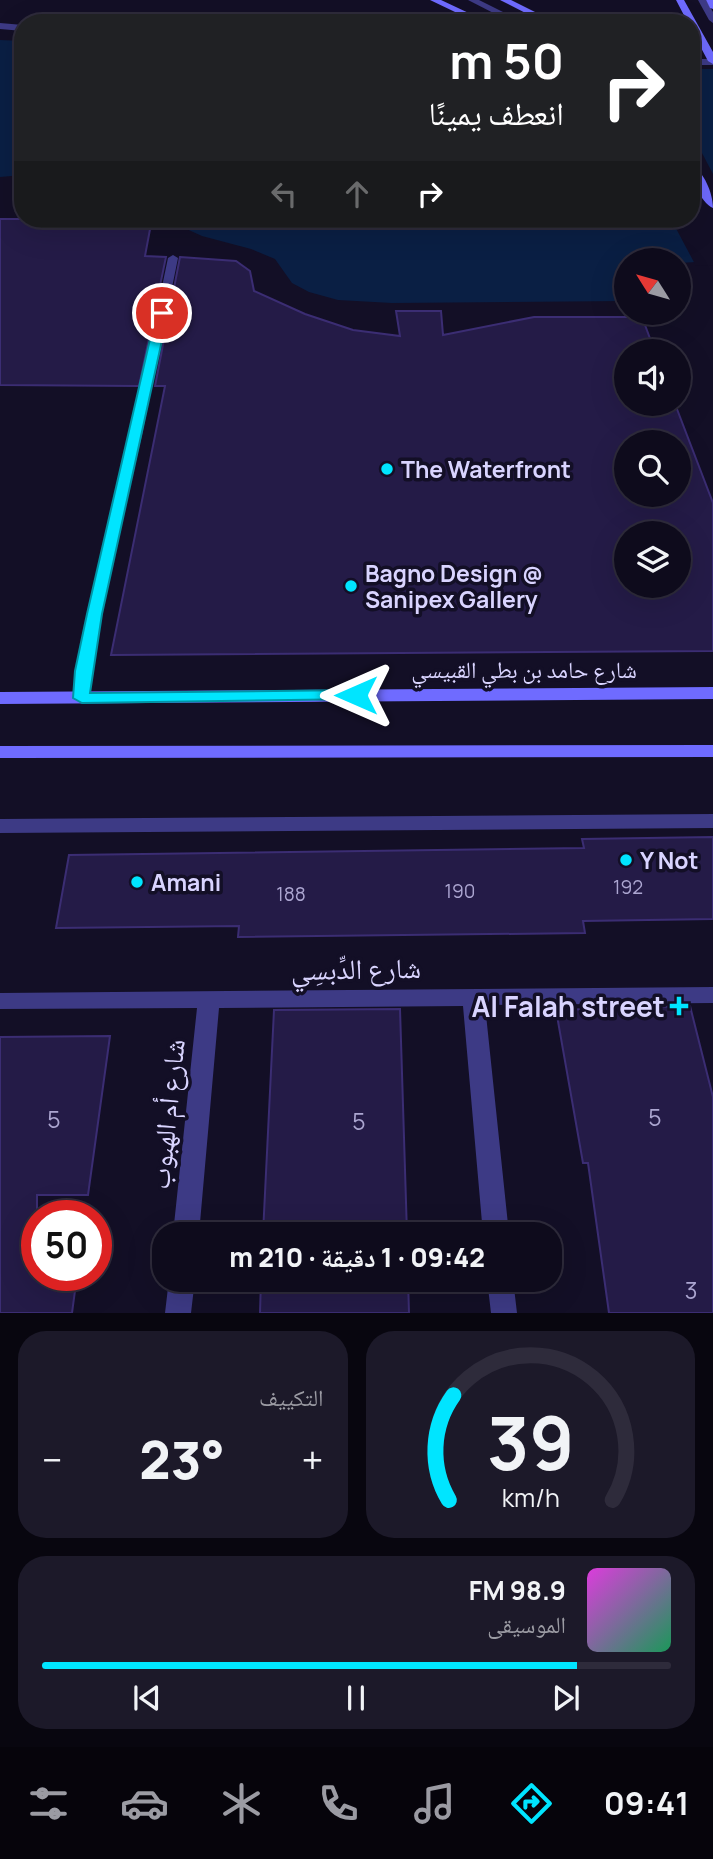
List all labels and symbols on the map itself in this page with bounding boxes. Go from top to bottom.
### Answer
north arrow [614,248,691,326]
pin [132,283,192,343]
place label: The Waterfront [401,453,571,485]
marker: The Waterfront [379,461,395,477]
place label: Bagno Design @ Sanipex Gallery [365,557,543,615]
marker: Bagno Design @ Sanipex Gallery [343,578,359,594]
street label: شارع حامد بن بطي القبيسي [411,653,637,689]
position arrow [319,658,393,732]
place label: Y Not [640,844,698,876]
marker: Y Not [618,852,634,868]
place label: Amani [151,866,221,898]
marker: Amani [129,874,145,890]
house number: 192 [613,874,643,900]
house number: 190 [445,878,475,904]
house number: 188 [276,881,306,907]
street label: شارع الدِّبسِي [291,948,422,993]
place label: Al Falah street [471,987,665,1025]
marker: Al Falah street [671,998,687,1014]
street label: شارع أم الهبوب [139,1037,194,1191]
house number: 5 [648,1101,662,1133]
house number: 5 [47,1103,61,1135]
house number: 5 [352,1105,366,1137]
speed limit sign: 50 [21,1200,112,1291]
house number: 3 [685,1274,697,1306]

